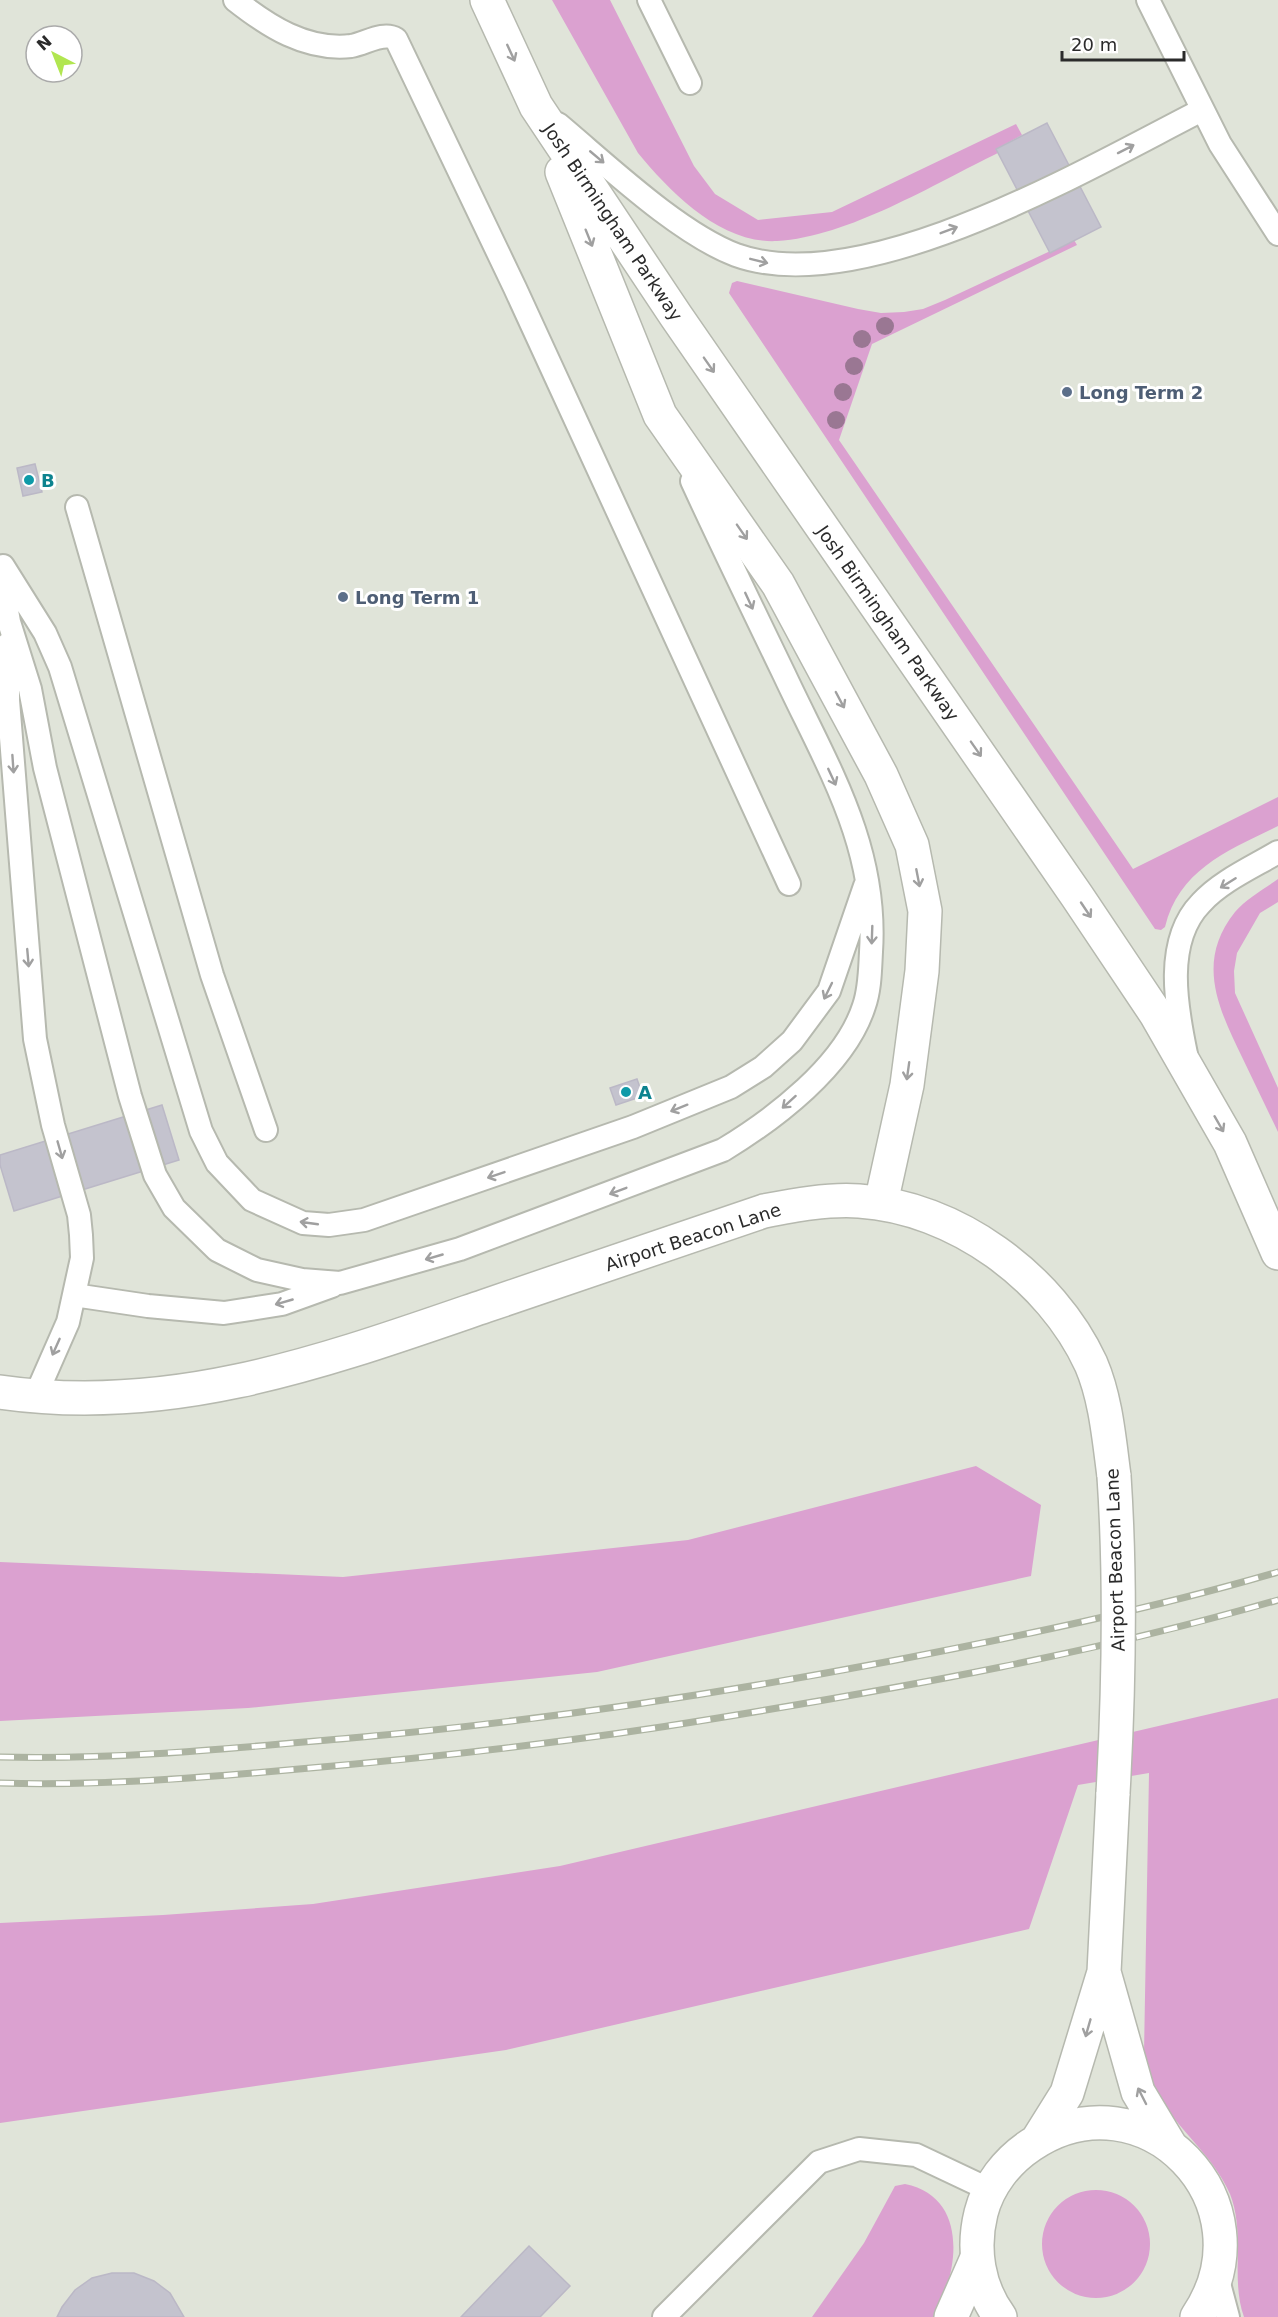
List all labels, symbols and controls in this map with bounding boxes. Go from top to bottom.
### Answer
north arrow [24,24,84,84]
scale bar [1062,24,1184,62]
text: N [33,32,56,55]
text: 20 m [1071,34,1117,55]
one-way arrow [506,43,518,61]
street label: Josh Birmingham Parkway [538,118,687,325]
one-way arrow [1117,143,1134,155]
one-way arrow [589,150,605,163]
one-way arrow [939,224,958,235]
one-way arrow [584,228,595,247]
one-way arrow [750,255,769,267]
one-way arrow [703,356,715,372]
place label: Long Term 2 [1079,382,1203,403]
marker: Long Term 2 [1060,385,1074,399]
place label: B [41,470,55,491]
marker: B [22,473,36,487]
street label: Josh Birmingham Parkway [812,520,964,725]
one-way arrow [736,523,748,540]
place label: Long Term 1 [355,587,479,608]
marker: Long Term 1 [336,590,350,604]
one-way arrow [743,591,755,609]
one-way arrow [834,691,846,708]
one-way arrow [970,741,982,757]
one-way arrow [8,753,19,773]
one-way arrow [827,767,839,785]
one-way arrow [913,867,924,887]
one-way arrow [1220,877,1237,889]
one-way arrow [1080,901,1092,917]
one-way arrow [866,924,878,944]
one-way arrow [23,948,34,968]
one-way arrow [822,981,833,999]
one-way arrow [903,1061,914,1080]
place label: A [638,1082,652,1103]
marker: A [619,1085,633,1099]
one-way arrow [782,1095,797,1109]
one-way arrow [670,1103,689,1114]
one-way arrow [1213,1115,1225,1132]
one-way arrow [55,1140,66,1159]
one-way arrow [487,1170,506,1181]
one-way arrow [609,1186,628,1197]
street label: Airport Beacon Lane [603,1199,783,1275]
one-way arrow [300,1217,319,1228]
one-way arrow [425,1252,444,1263]
one-way arrow [275,1297,294,1309]
one-way arrow [50,1337,62,1355]
street label: Airport Beacon Lane [1101,1468,1129,1652]
one-way arrow [1082,2018,1093,2037]
one-way arrow [1136,2088,1147,2106]

